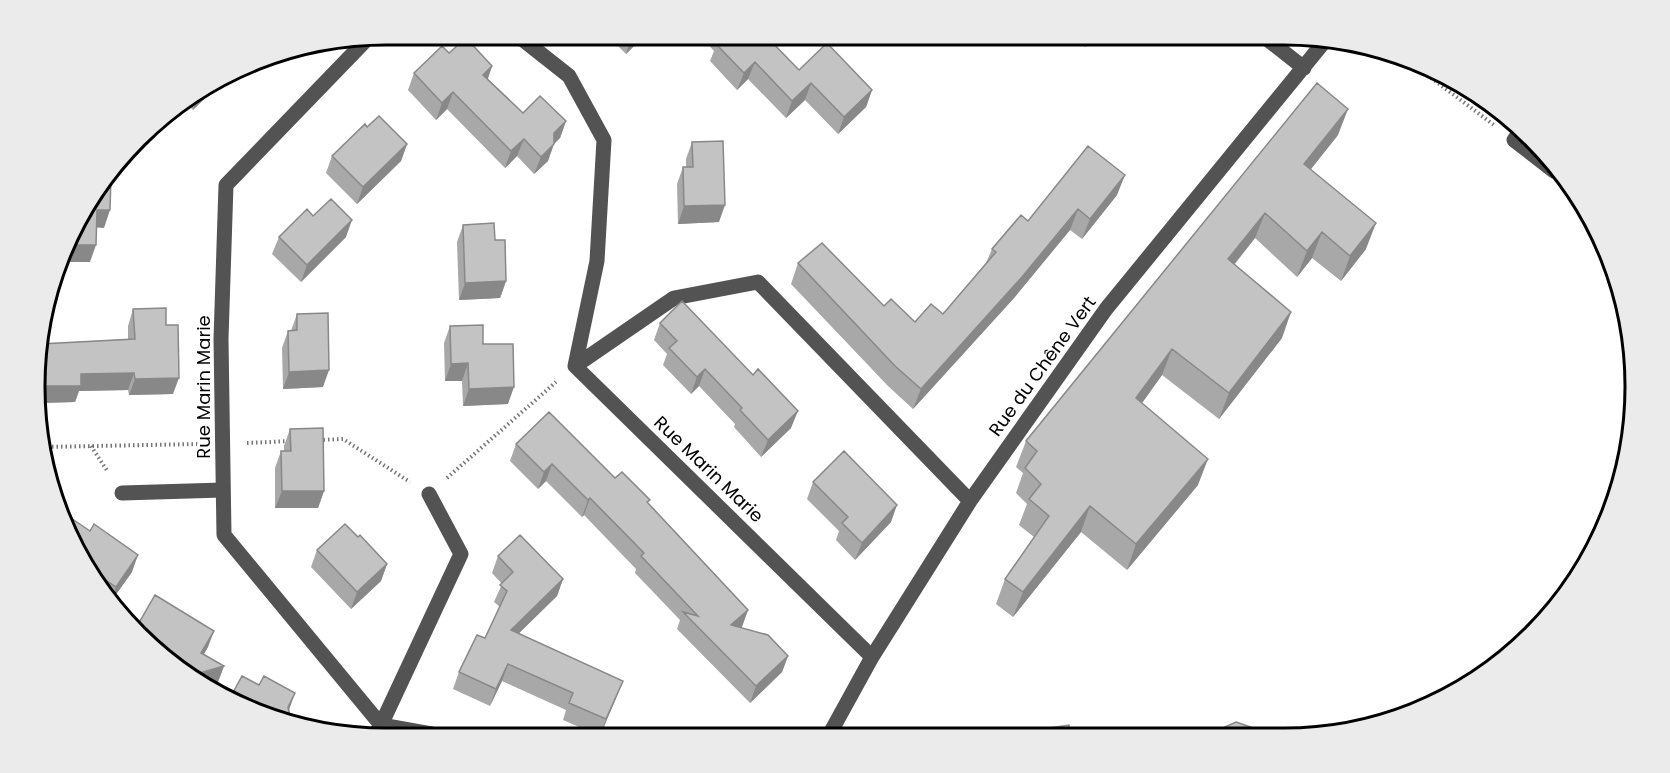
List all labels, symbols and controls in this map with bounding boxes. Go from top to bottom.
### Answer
street label: Rue du Chêne Vert [983,291,1101,441]
street label: Rue Marin Marie [191,315,216,459]
street label: Rue Marin Marie [649,410,769,528]

